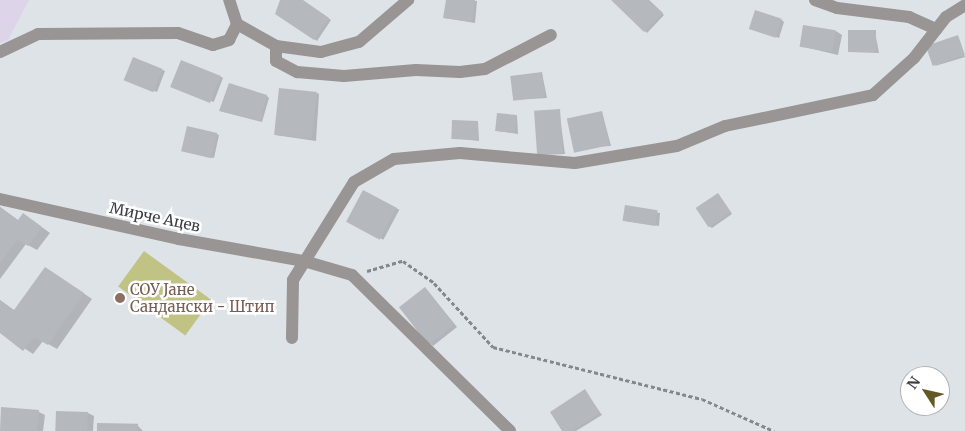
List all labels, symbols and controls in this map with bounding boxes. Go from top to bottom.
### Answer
street label: Мирче Ацев [108,199,202,235]
place label: СОУ Јане Сандански - Штип [130,280,275,315]
marker: СОУ Јане Сандански - Штип [114,292,126,304]
north arrow [900,366,950,416]
text: N [903,373,924,393]

